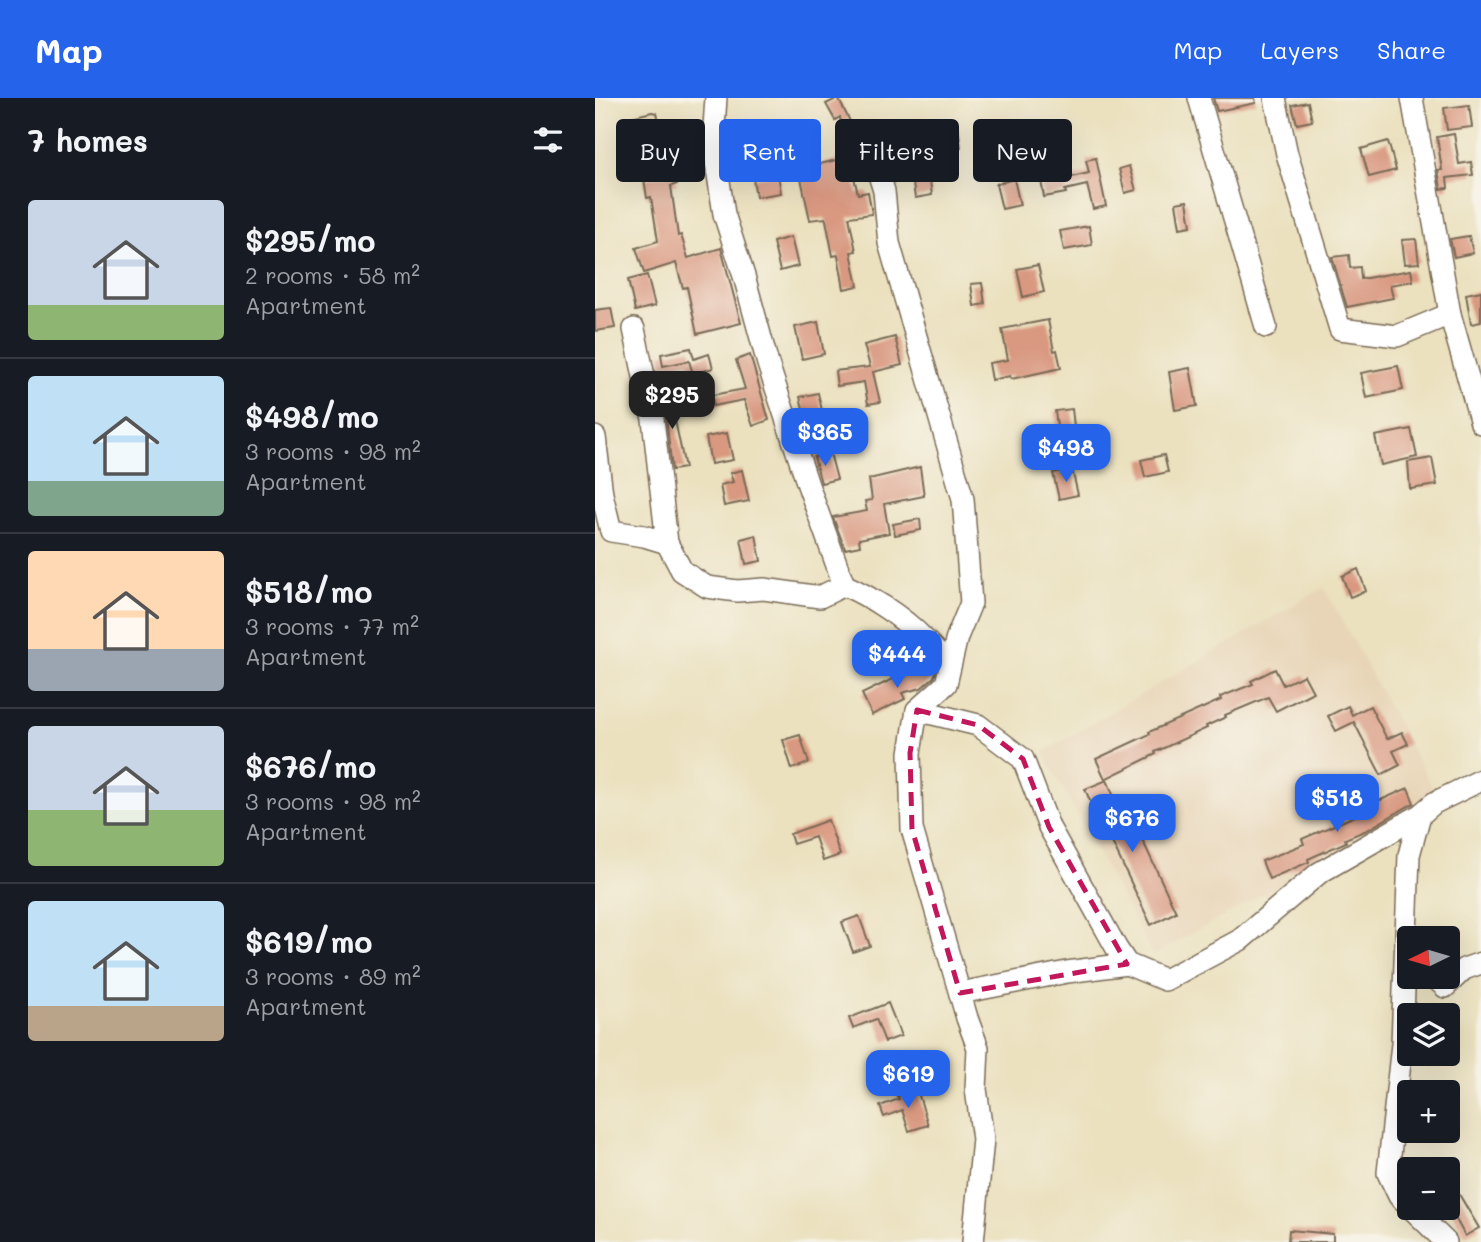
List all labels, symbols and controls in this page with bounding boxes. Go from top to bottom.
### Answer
text: Map [35,28,103,71]
text: Map [1174,34,1222,65]
text: Layers [1260,34,1339,65]
text: Share [1377,34,1446,65]
chip: Buy [616,119,705,182]
chip: Rent [719,119,821,182]
chip: Filters [835,119,959,182]
chip: New [973,119,1072,182]
text: 7 homes [28,120,148,160]
icon: filters [529,121,567,159]
text: $295/mo [245,220,375,260]
icon: home [84,228,168,312]
text: 2 rooms · 58 m² [245,260,420,290]
text: Apartment [245,290,367,320]
pin: $295 [631,372,713,431]
text: $295 [645,379,699,409]
text: $498/mo [245,396,379,436]
icon: home [84,404,168,488]
pin: $365 [784,408,866,468]
text: $365 [797,416,853,446]
pin: $498 [1025,424,1107,484]
text: $498 [1038,432,1094,462]
text: 3 rooms · 98 m² [245,436,421,466]
text: Apartment [245,466,367,496]
text: $518/mo [245,571,373,611]
icon: home [84,579,168,663]
text: 3 rooms · 77 m² [245,611,419,641]
pin: $444 [856,630,938,690]
text: $444 [868,638,926,668]
text: Apartment [245,641,367,671]
text: $676/mo [245,746,376,786]
icon: home [84,754,168,838]
pin: $518 [1296,774,1378,834]
text: $518 [1311,782,1363,812]
text: 3 rooms · 98 m² [245,786,421,816]
pin: $676 [1091,794,1173,854]
text: $676 [1105,802,1159,832]
text: Apartment [245,816,367,846]
text: $619/mo [245,921,373,961]
north arrow [1397,926,1459,989]
map controls [1397,926,1460,1220]
icon: home [84,929,168,1013]
text: 3 rooms · 89 m² [245,961,421,991]
text: Apartment [245,991,367,1021]
button: layers [1397,1003,1460,1066]
pin: $619 [867,1051,949,1110]
text: $619 [882,1058,934,1088]
button: + [1397,1080,1460,1143]
button: − [1397,1157,1460,1220]

